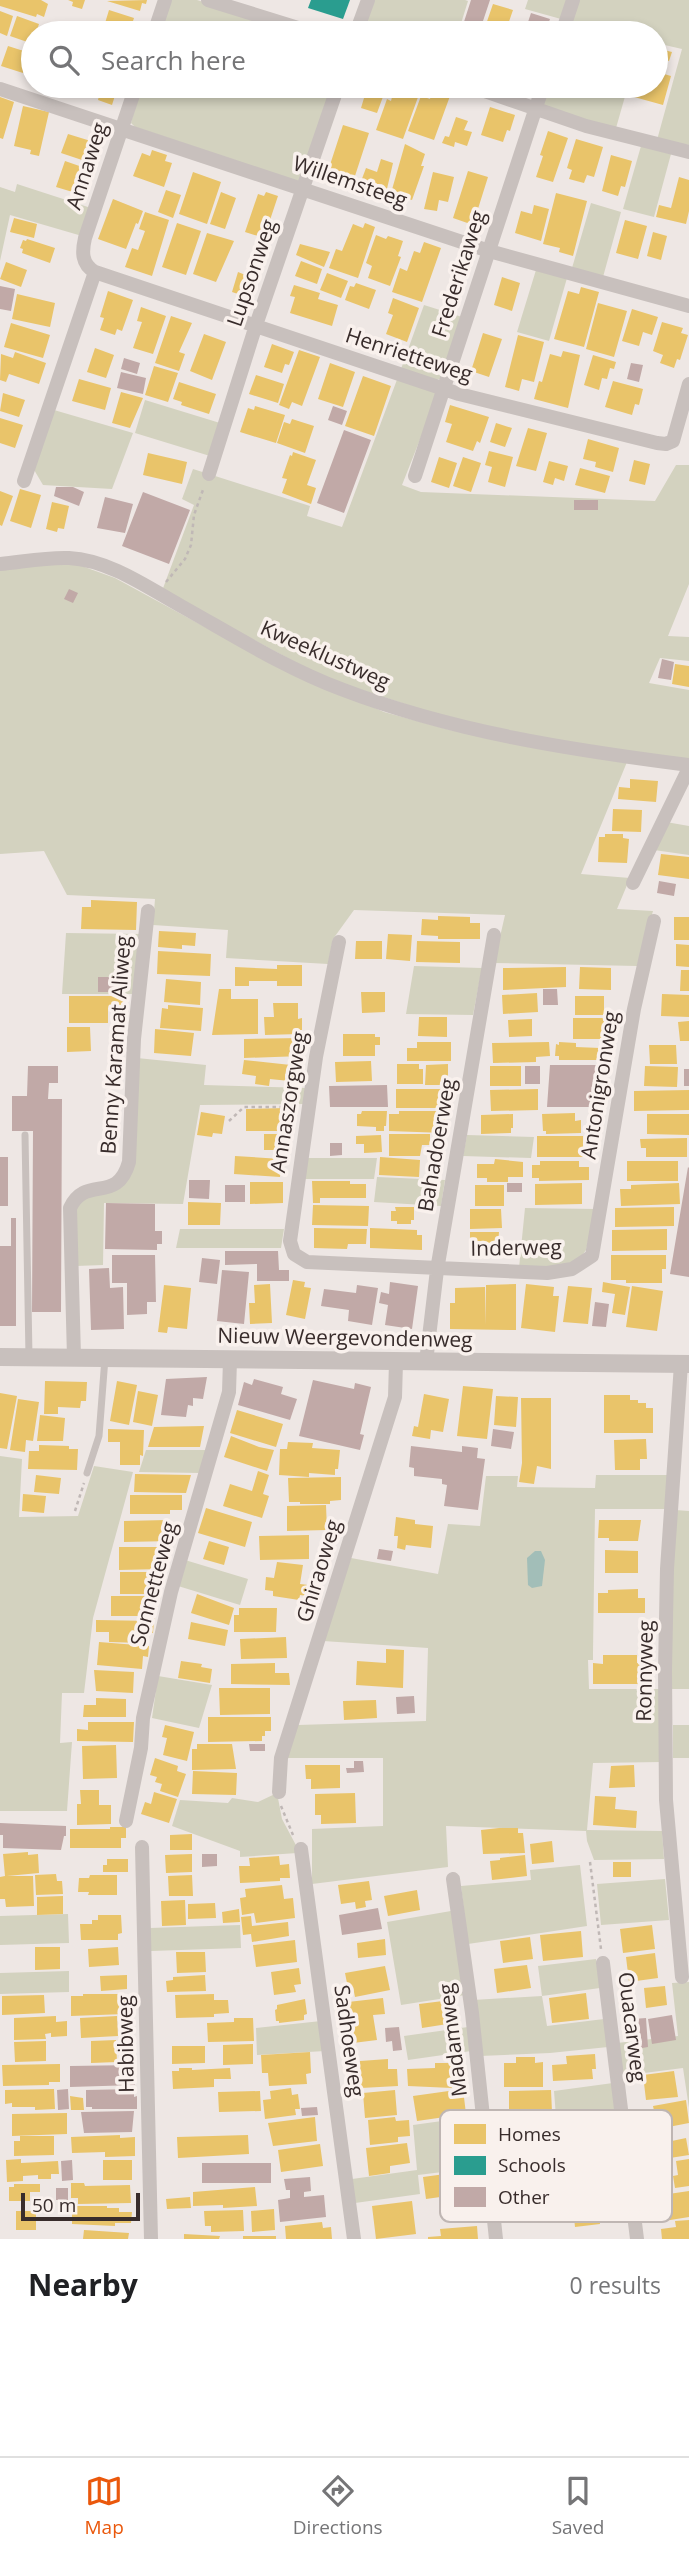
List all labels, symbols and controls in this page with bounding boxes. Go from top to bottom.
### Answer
search box [21,21,668,98]
icon: search [45,41,83,79]
text: Search here [101,42,246,78]
street label: Annaweg [59,118,113,213]
street label: Willemsteeg [290,148,411,214]
street label: Frederikaweg [424,207,492,341]
street label: Lupsonweg [220,215,282,330]
street label: Henrietteweg [342,320,476,388]
street label: Kweeklustweg [256,613,395,695]
street label: Benny Karamat Aliweg [93,935,137,1155]
street label: Antonigronweg [573,1009,625,1161]
street label: Annaszorgweg [263,1029,313,1174]
street label: Bahadoerweg [410,1076,462,1214]
street label: Inderweg [470,1232,562,1262]
street label: Nieuw Weergevondenweg [217,1321,473,1353]
street label: Ghiraoweg [289,1516,347,1625]
street label: Sonnetteweg [123,1518,183,1649]
street label: Ronnyweg [629,1620,659,1722]
street label: Ouacarweg [612,1970,654,2084]
street label: Madamweg [431,1982,473,2098]
street label: Sadhoeweg [328,1983,372,2099]
street label: Habibweg [110,1995,140,2093]
legend [440,2110,672,2222]
text: Homes [498,2121,561,2147]
text: Schools [498,2152,566,2178]
text: Other [498,2184,550,2210]
scale bar [21,2190,140,2222]
text: 50 m [32,2192,76,2218]
text: Nearby [28,2264,138,2305]
text: 0 results [570,2269,661,2301]
tab: Map [85,2472,124,2540]
tab: Directions [293,2472,383,2540]
tab: Saved [552,2472,604,2540]

